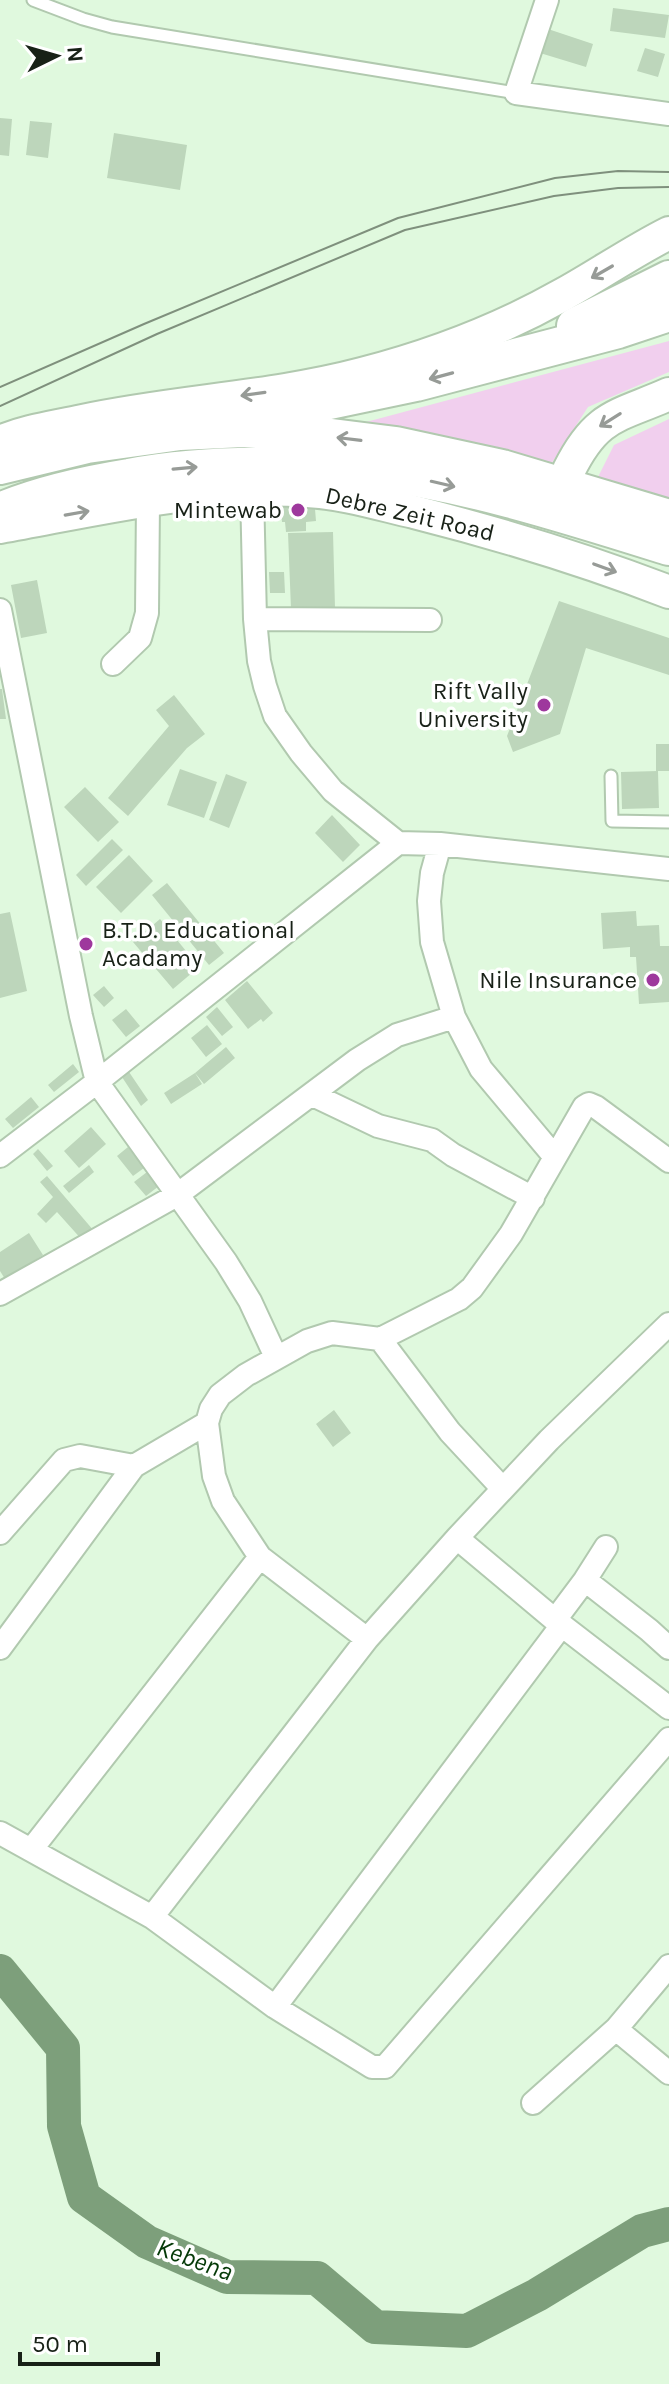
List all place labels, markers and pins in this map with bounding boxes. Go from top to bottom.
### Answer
place label: Mintewab [174,496,282,524]
marker: Mintewab [289,501,307,519]
place label: Rift Vally University [418,677,528,733]
marker: Rift Vally University [535,696,553,714]
place label: B.T.D. Educational Acadamy [102,916,295,972]
marker: B.T.D. Educational Acadamy [77,935,95,953]
place label: Nile Insurance [479,966,637,994]
marker: Nile Insurance [644,971,662,989]

